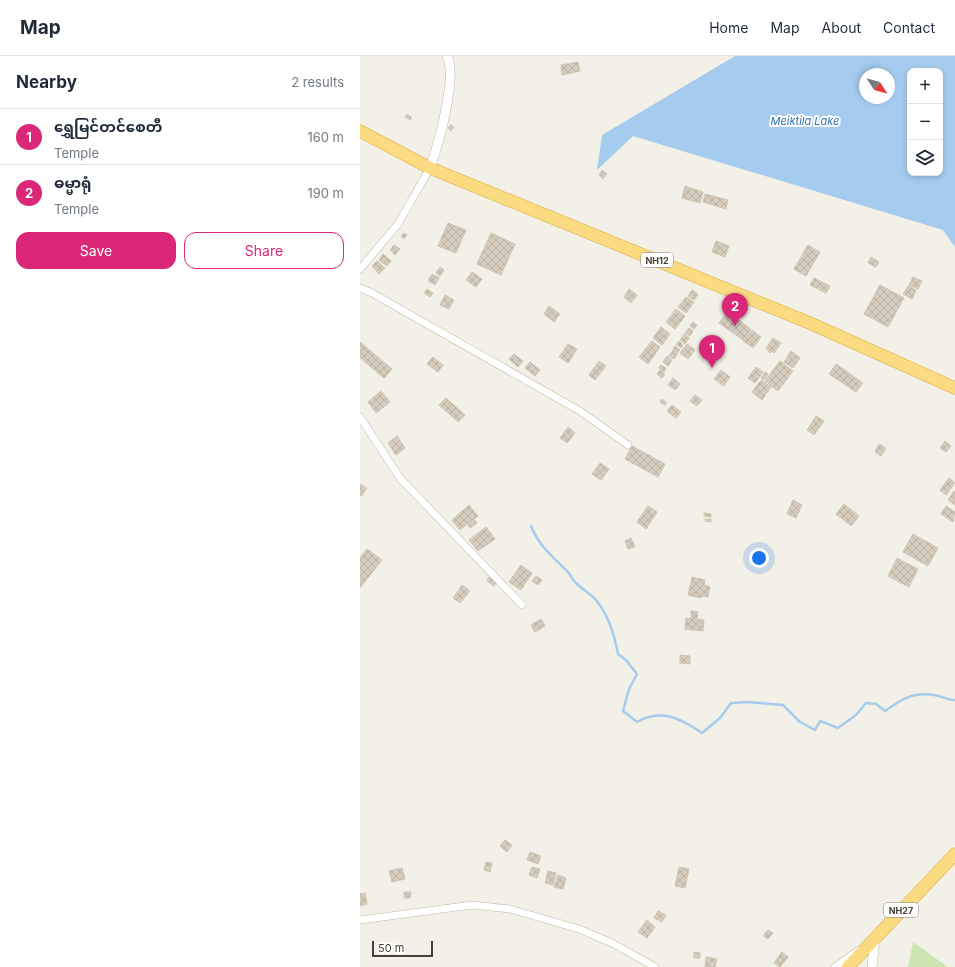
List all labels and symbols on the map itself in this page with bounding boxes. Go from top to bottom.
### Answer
north arrow [859,68,895,104]
water label: Meiktila Lake [771,114,839,128]
road number: NH12 [641,253,673,267]
pin: 2 [722,293,748,326]
pin: 1 [699,335,725,368]
your location [749,548,769,568]
road number: NH27 [884,903,918,917]
scale bar [372,939,433,958]

